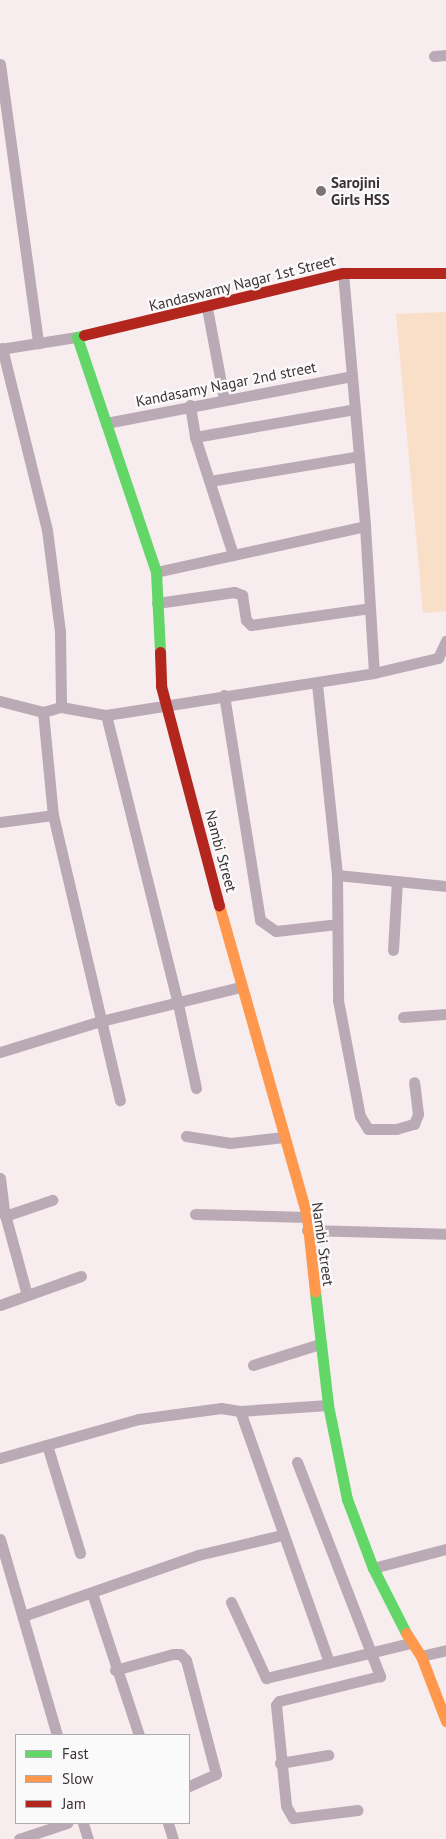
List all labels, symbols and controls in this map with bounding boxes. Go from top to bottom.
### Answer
place label: Sarojini Girls HSS [331,173,390,208]
marker: Sarojini Girls HSS [315,185,327,197]
street label: Kandaswamy Nagar 1st Street [147,251,337,315]
street label: Kandasamy Nagar 2nd street [134,358,318,410]
street label: Nambi Street [201,808,241,894]
street label: Nambi Street [308,1201,338,1287]
legend [15,1734,190,1824]
text: Fast [62,1744,89,1763]
text: Slow [62,1769,93,1788]
text: Jam [62,1794,86,1813]

